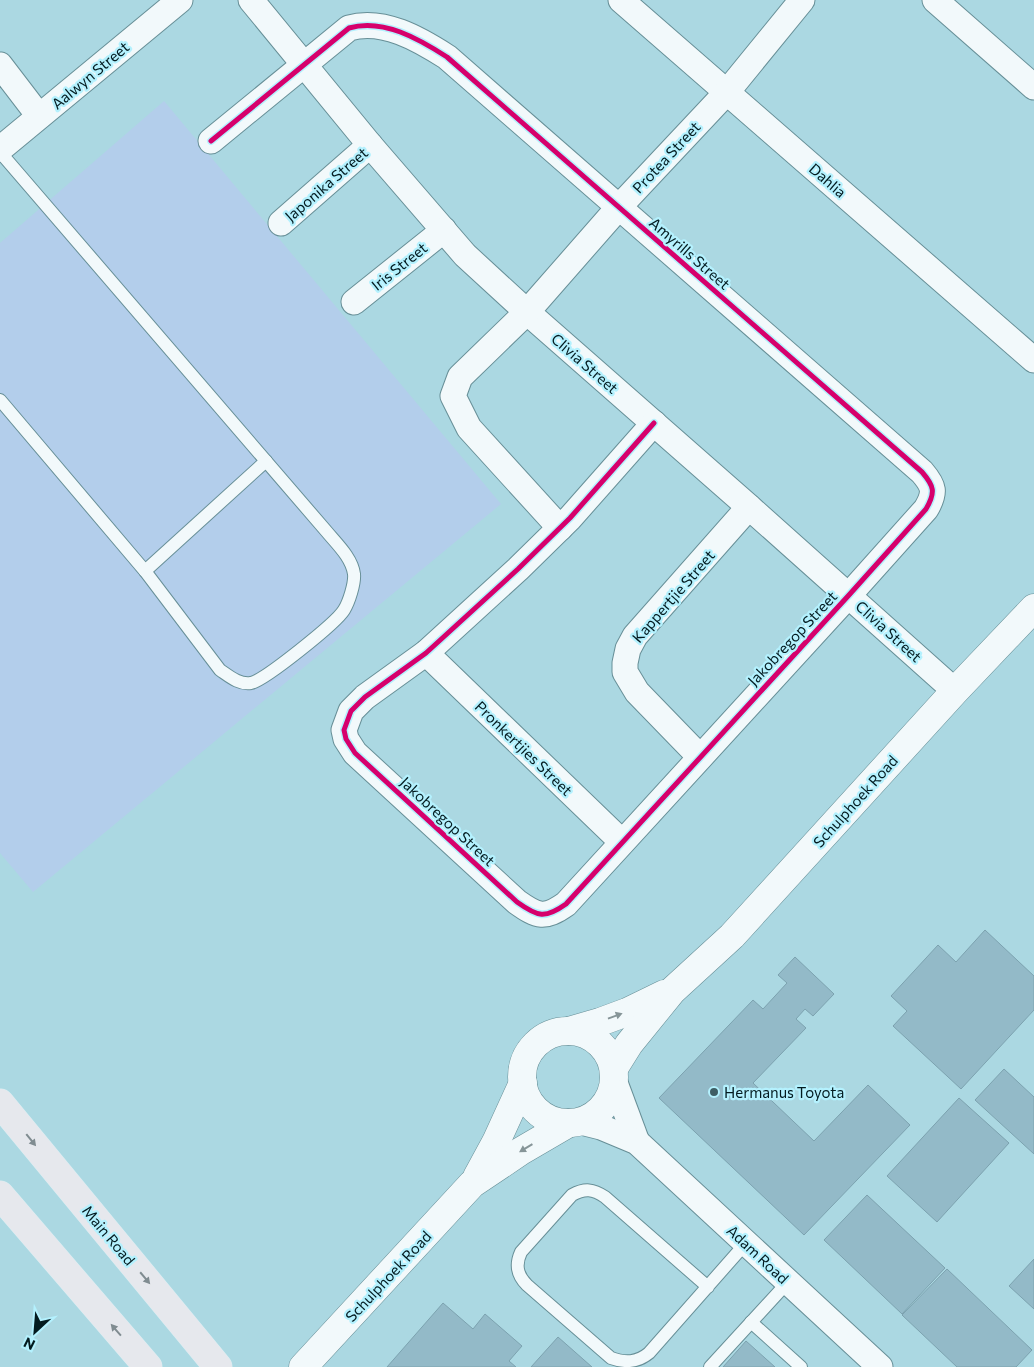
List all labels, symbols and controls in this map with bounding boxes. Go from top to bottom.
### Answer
street label: Aalwyn Street [48,37,132,113]
street label: Protea Street [628,118,704,196]
street label: Japonika Street [281,143,371,225]
street label: Dahlia [806,159,850,201]
street label: Amyrills Street [646,213,734,293]
street label: Iris Street [368,238,430,294]
street label: Clivia Street [548,329,622,397]
street label: Kappertjie Street [628,546,718,646]
street label: Jakobregop Street [744,587,840,689]
street label: Clivia Street [852,597,926,665]
street label: Pronkertjies Street [472,697,576,799]
street label: Schulphoek Road [809,751,901,851]
street label: Jakobregop Street [397,773,499,869]
one-way arrow [608,1012,623,1020]
place label: Hermanus Toyota [724,1083,844,1101]
marker: Hermanus Toyota [708,1086,720,1098]
one-way arrow [25,1134,36,1147]
one-way arrow [520,1143,533,1152]
street label: Main Road [79,1201,139,1269]
street label: Adam Road [724,1221,792,1287]
street label: Schulphoek Road [341,1227,435,1325]
one-way arrow [139,1272,150,1285]
north arrow [10,1307,60,1357]
one-way arrow [111,1324,122,1337]
text: N [21,1334,38,1354]

